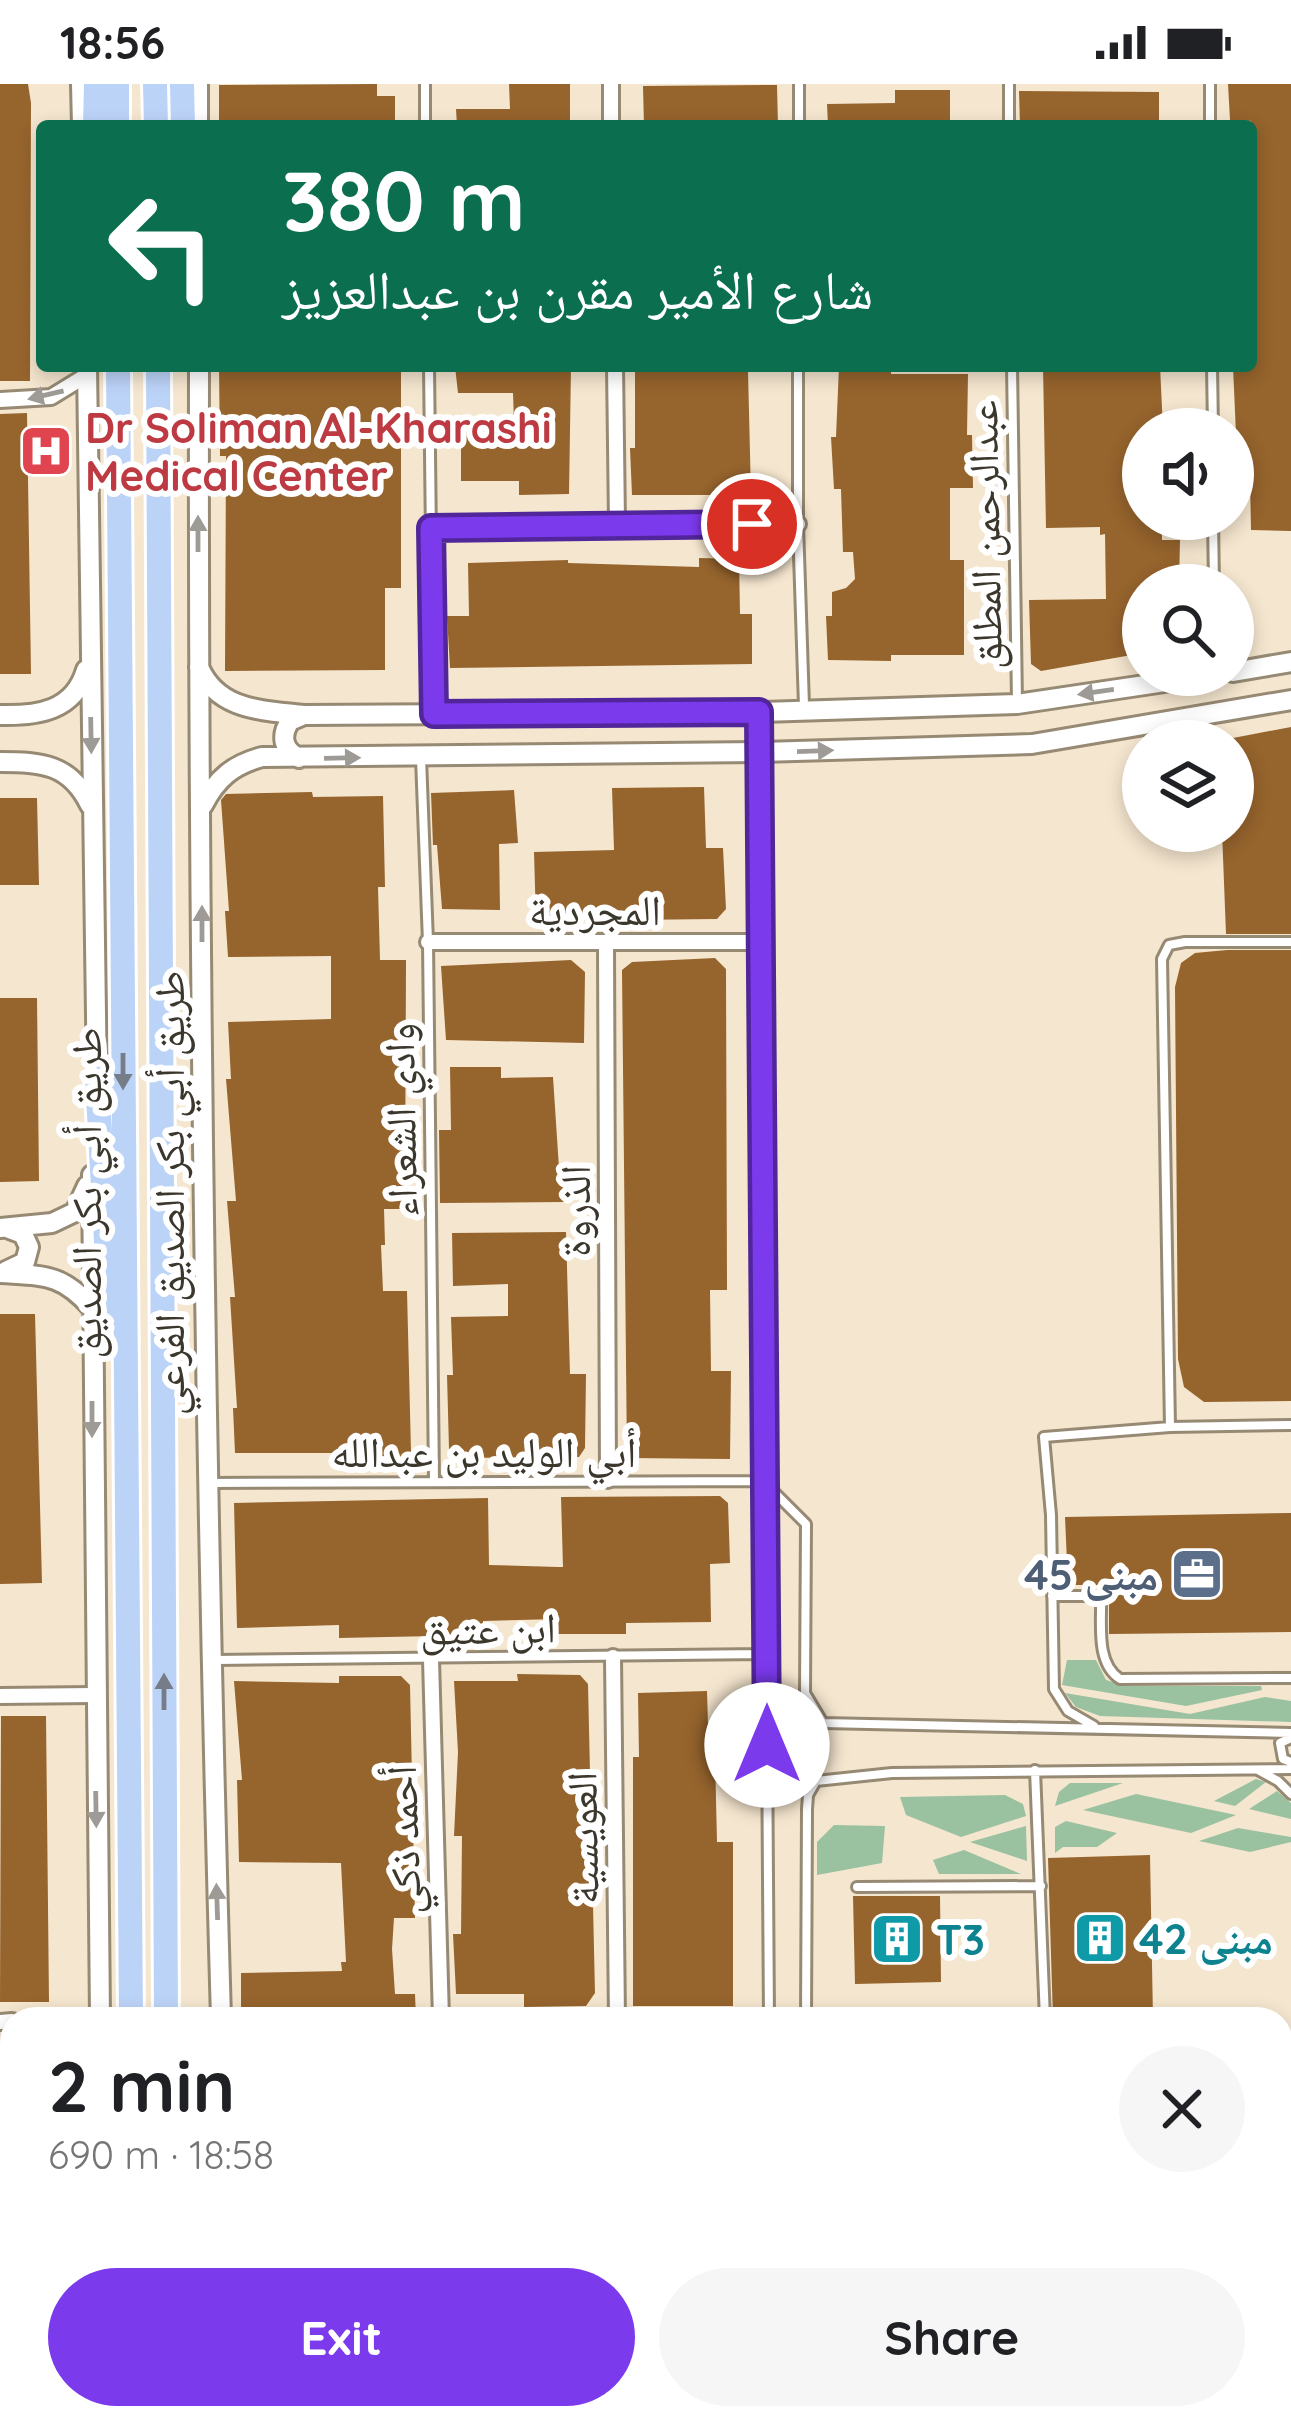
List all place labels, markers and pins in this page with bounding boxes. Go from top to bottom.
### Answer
place label: Dr Soliman Al-Kharashi Medical Center [85,401,552,502]
hospital icon: Dr Soliman Al-Kharashi Medical Center [18,423,74,479]
pin [701,473,803,575]
office icon: مبنى 45 [1169,1546,1225,1602]
place label: مبنى 45 [1024,1548,1158,1601]
building icon: مبنى 42 [1072,1910,1128,1966]
building icon: T3 [869,1911,925,1967]
place label: مبنى 42 [1139,1912,1273,1965]
place label: T3 [936,1913,985,1966]

